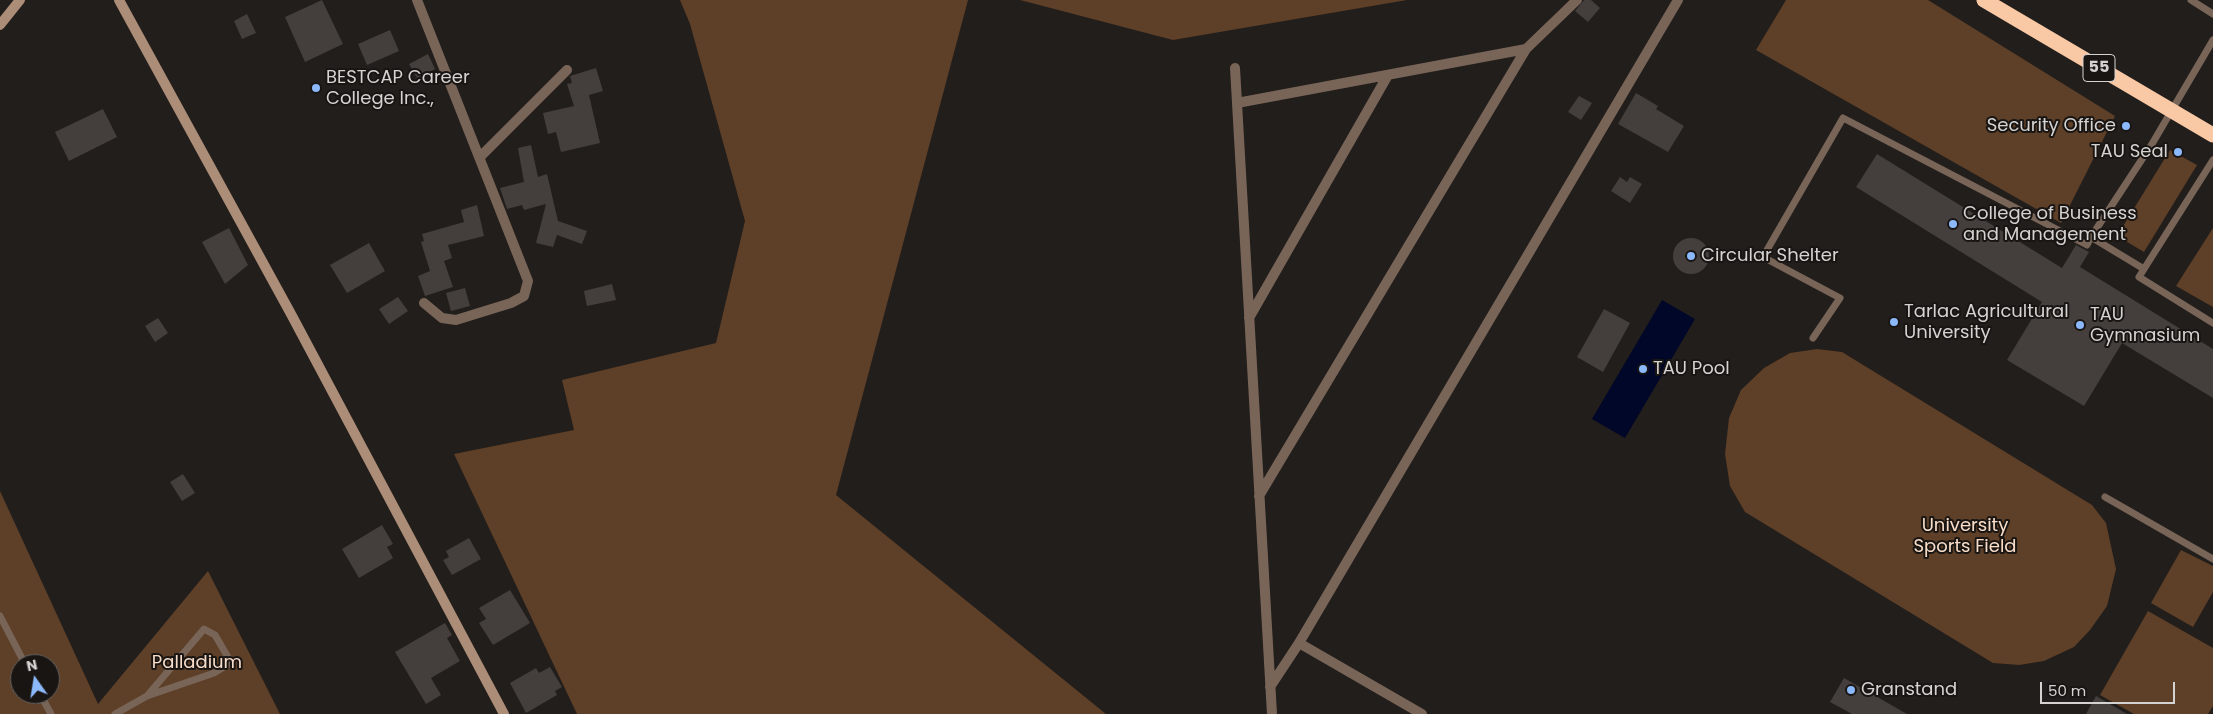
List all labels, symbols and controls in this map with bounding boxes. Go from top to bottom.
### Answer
road number: 55 [2083,54,2115,82]
place label: BESTCAP Career College Inc., [326,67,470,110]
marker: BESTCAP Career College Inc., [310,82,322,94]
place label: Security Office [1987,115,2116,137]
marker: Security Office [2120,120,2132,132]
place label: TAU Seal [2091,141,2168,163]
marker: TAU Seal [2172,146,2184,158]
place label: College of Business and Management [1963,203,2137,245]
marker: College of Business and Management [1947,218,1959,230]
place label: Circular Shelter [1701,245,1839,267]
marker: Circular Shelter [1685,250,1697,262]
place label: Tarlac Agricultural University [1904,301,2069,344]
place label: TAU Gymnasium [2090,304,2200,346]
marker: Tarlac Agricultural University [1888,316,1900,328]
marker: TAU Gymnasium [2074,319,2086,331]
place label: TAU Pool [1653,358,1730,380]
marker: TAU Pool [1637,363,1649,375]
park label: University Sports Field [1914,515,2016,558]
park label: Palladium [152,652,242,674]
north arrow [10,654,60,704]
text: N [24,654,39,676]
scale bar [2043,672,2178,704]
place label: Granstand [1861,679,1957,701]
text: 50 m [2048,680,2086,701]
marker: Granstand [1845,684,1857,696]

